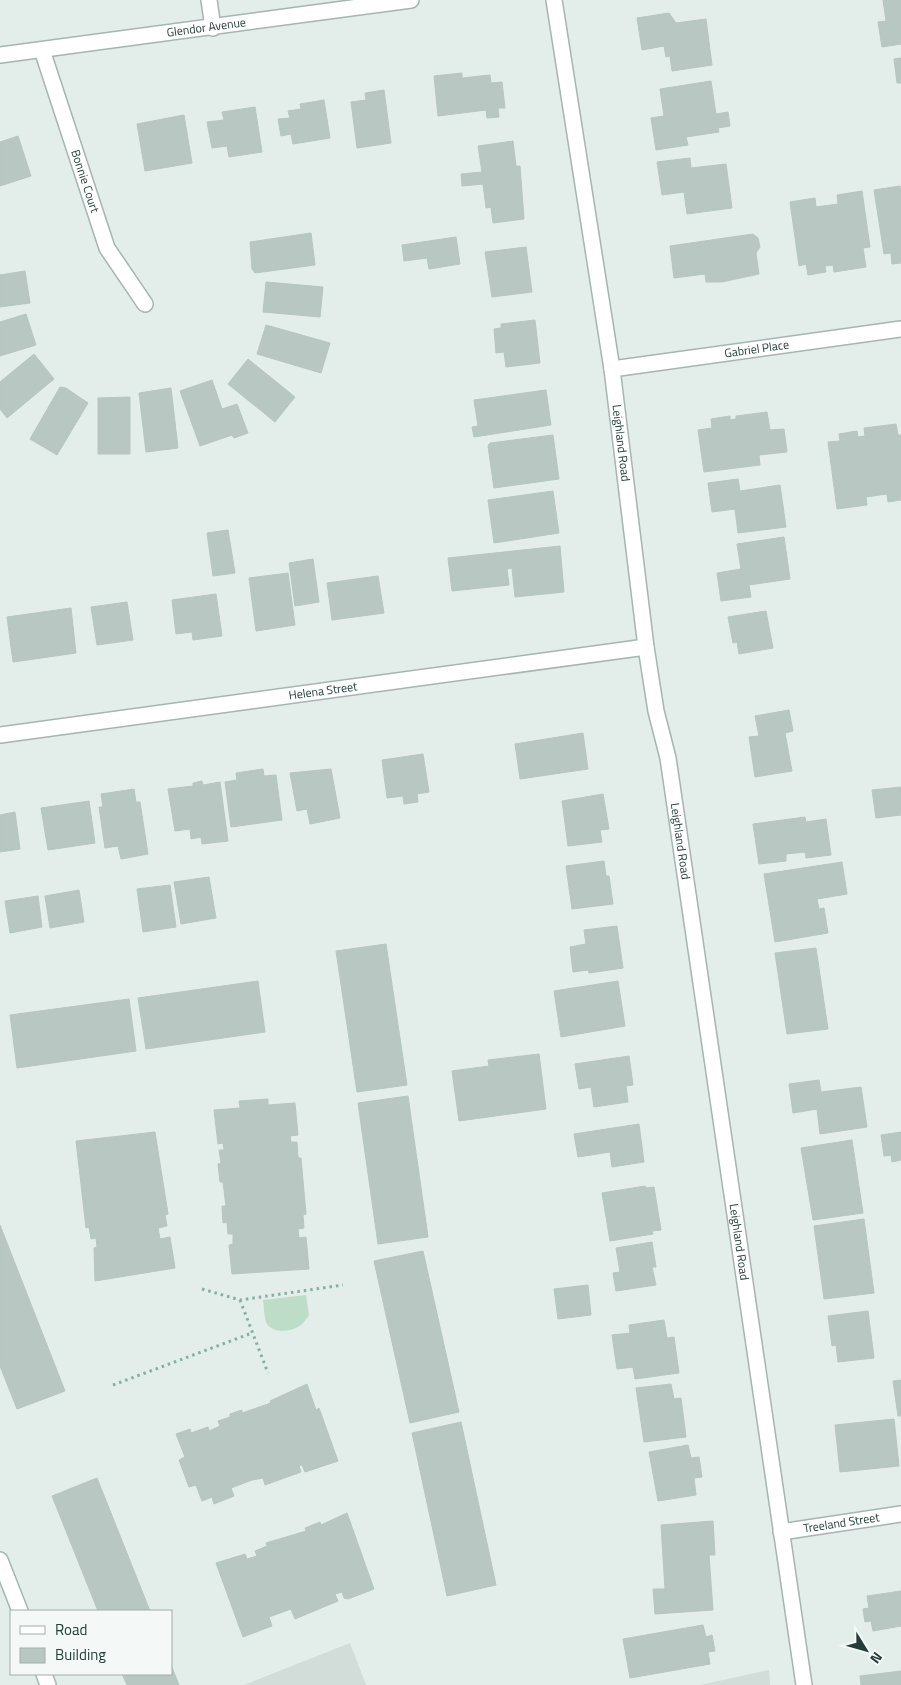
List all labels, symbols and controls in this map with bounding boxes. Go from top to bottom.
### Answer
street label: Glendor Avenue [165,12,247,42]
street label: Bonnie Court [66,147,105,216]
street label: Gabriel Place [723,335,790,362]
street label: Leighland Road [607,403,636,482]
street label: Helena Street [287,676,359,705]
street label: Leighland Road [666,802,696,881]
street label: Leighland Road [724,1202,755,1281]
street label: Treeland Street [802,1507,881,1538]
legend [10,1610,172,1675]
text: Road [55,1618,87,1641]
north arrow [841,1625,891,1675]
text: Building [55,1643,106,1666]
text: N [865,1648,888,1668]

